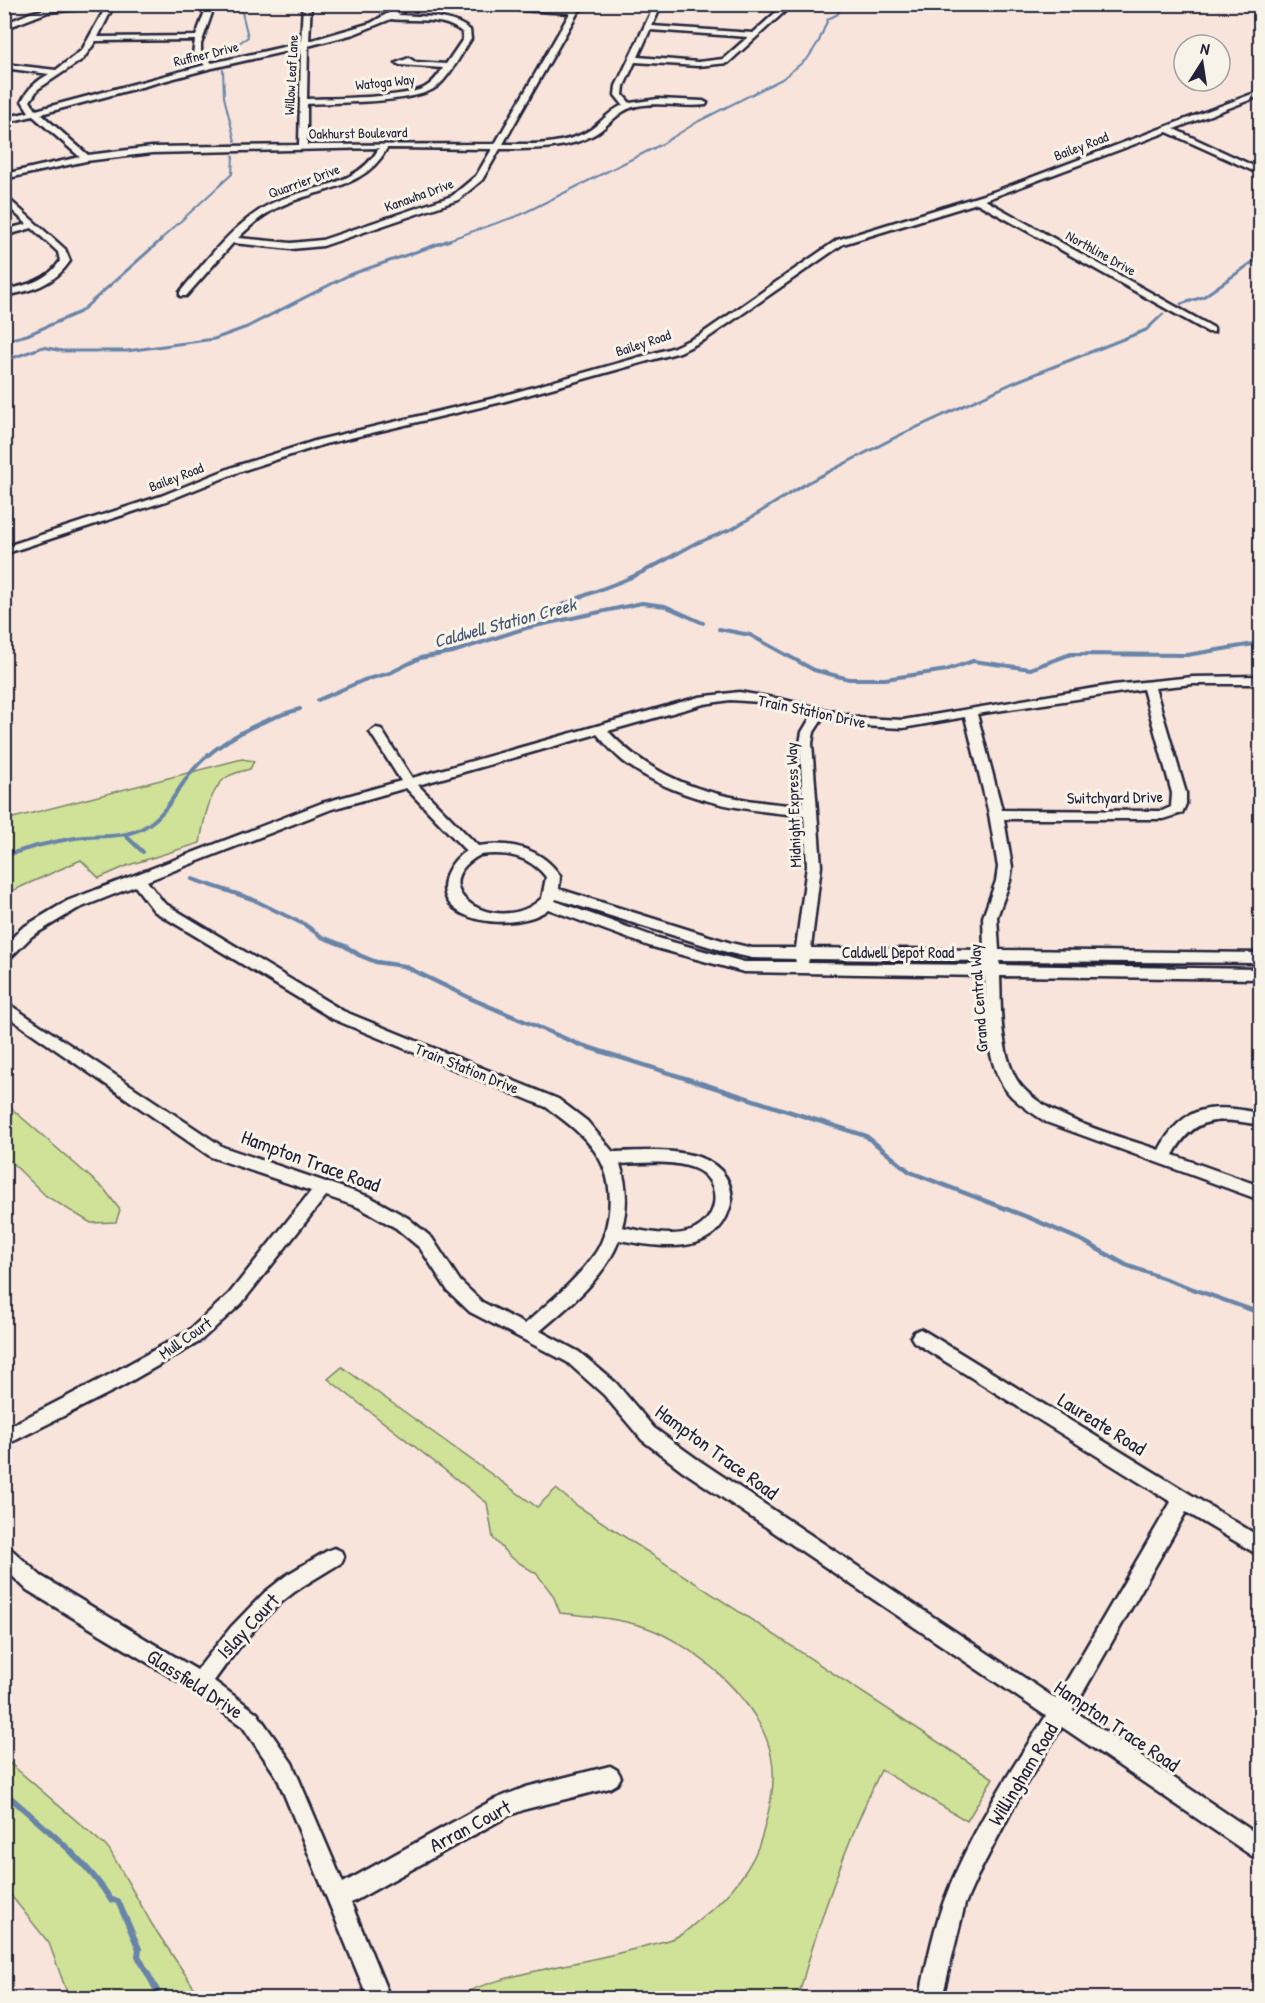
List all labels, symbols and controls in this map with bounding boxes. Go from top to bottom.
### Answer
north arrow [1172,33,1232,93]
street label: Willow Leaf Lane [279,34,302,116]
street label: Ruffner Drive [171,36,241,71]
text: N [1199,37,1212,60]
street label: Watoga Way [354,69,416,95]
street label: Oakhurst Boulevard [308,122,408,143]
street label: Bailey Road [1051,126,1112,166]
street label: Quarrier Drive [265,159,343,202]
street label: Kanawha Drive [382,173,456,216]
street label: Northline Drive [1063,225,1140,280]
street label: Bailey Road [613,324,674,361]
street label: Bailey Road [146,457,207,497]
water label: Caldwell Station Creek [431,591,580,653]
street label: Train Station Drive [756,689,869,733]
street label: Midnight Express Way [780,742,806,868]
street label: Switchyard Drive [1067,785,1164,809]
street label: Caldwell Depot Road [842,941,954,963]
street label: Grand Central Way [963,943,993,1053]
street label: Train Station Drive [412,1037,523,1099]
street label: Hampton Trace Road [238,1123,385,1198]
street label: Mull Court [154,1312,216,1364]
street label: Laureate Road [1053,1386,1152,1461]
street label: Hampton Trace Road [650,1398,784,1506]
street label: Islay Court [210,1586,286,1664]
street label: Glassfield Drive [142,1642,249,1725]
street label: Hampton Trace Road [1049,1674,1185,1778]
street label: Willingham Road [981,1717,1064,1830]
street label: Arran Court [424,1792,516,1858]

